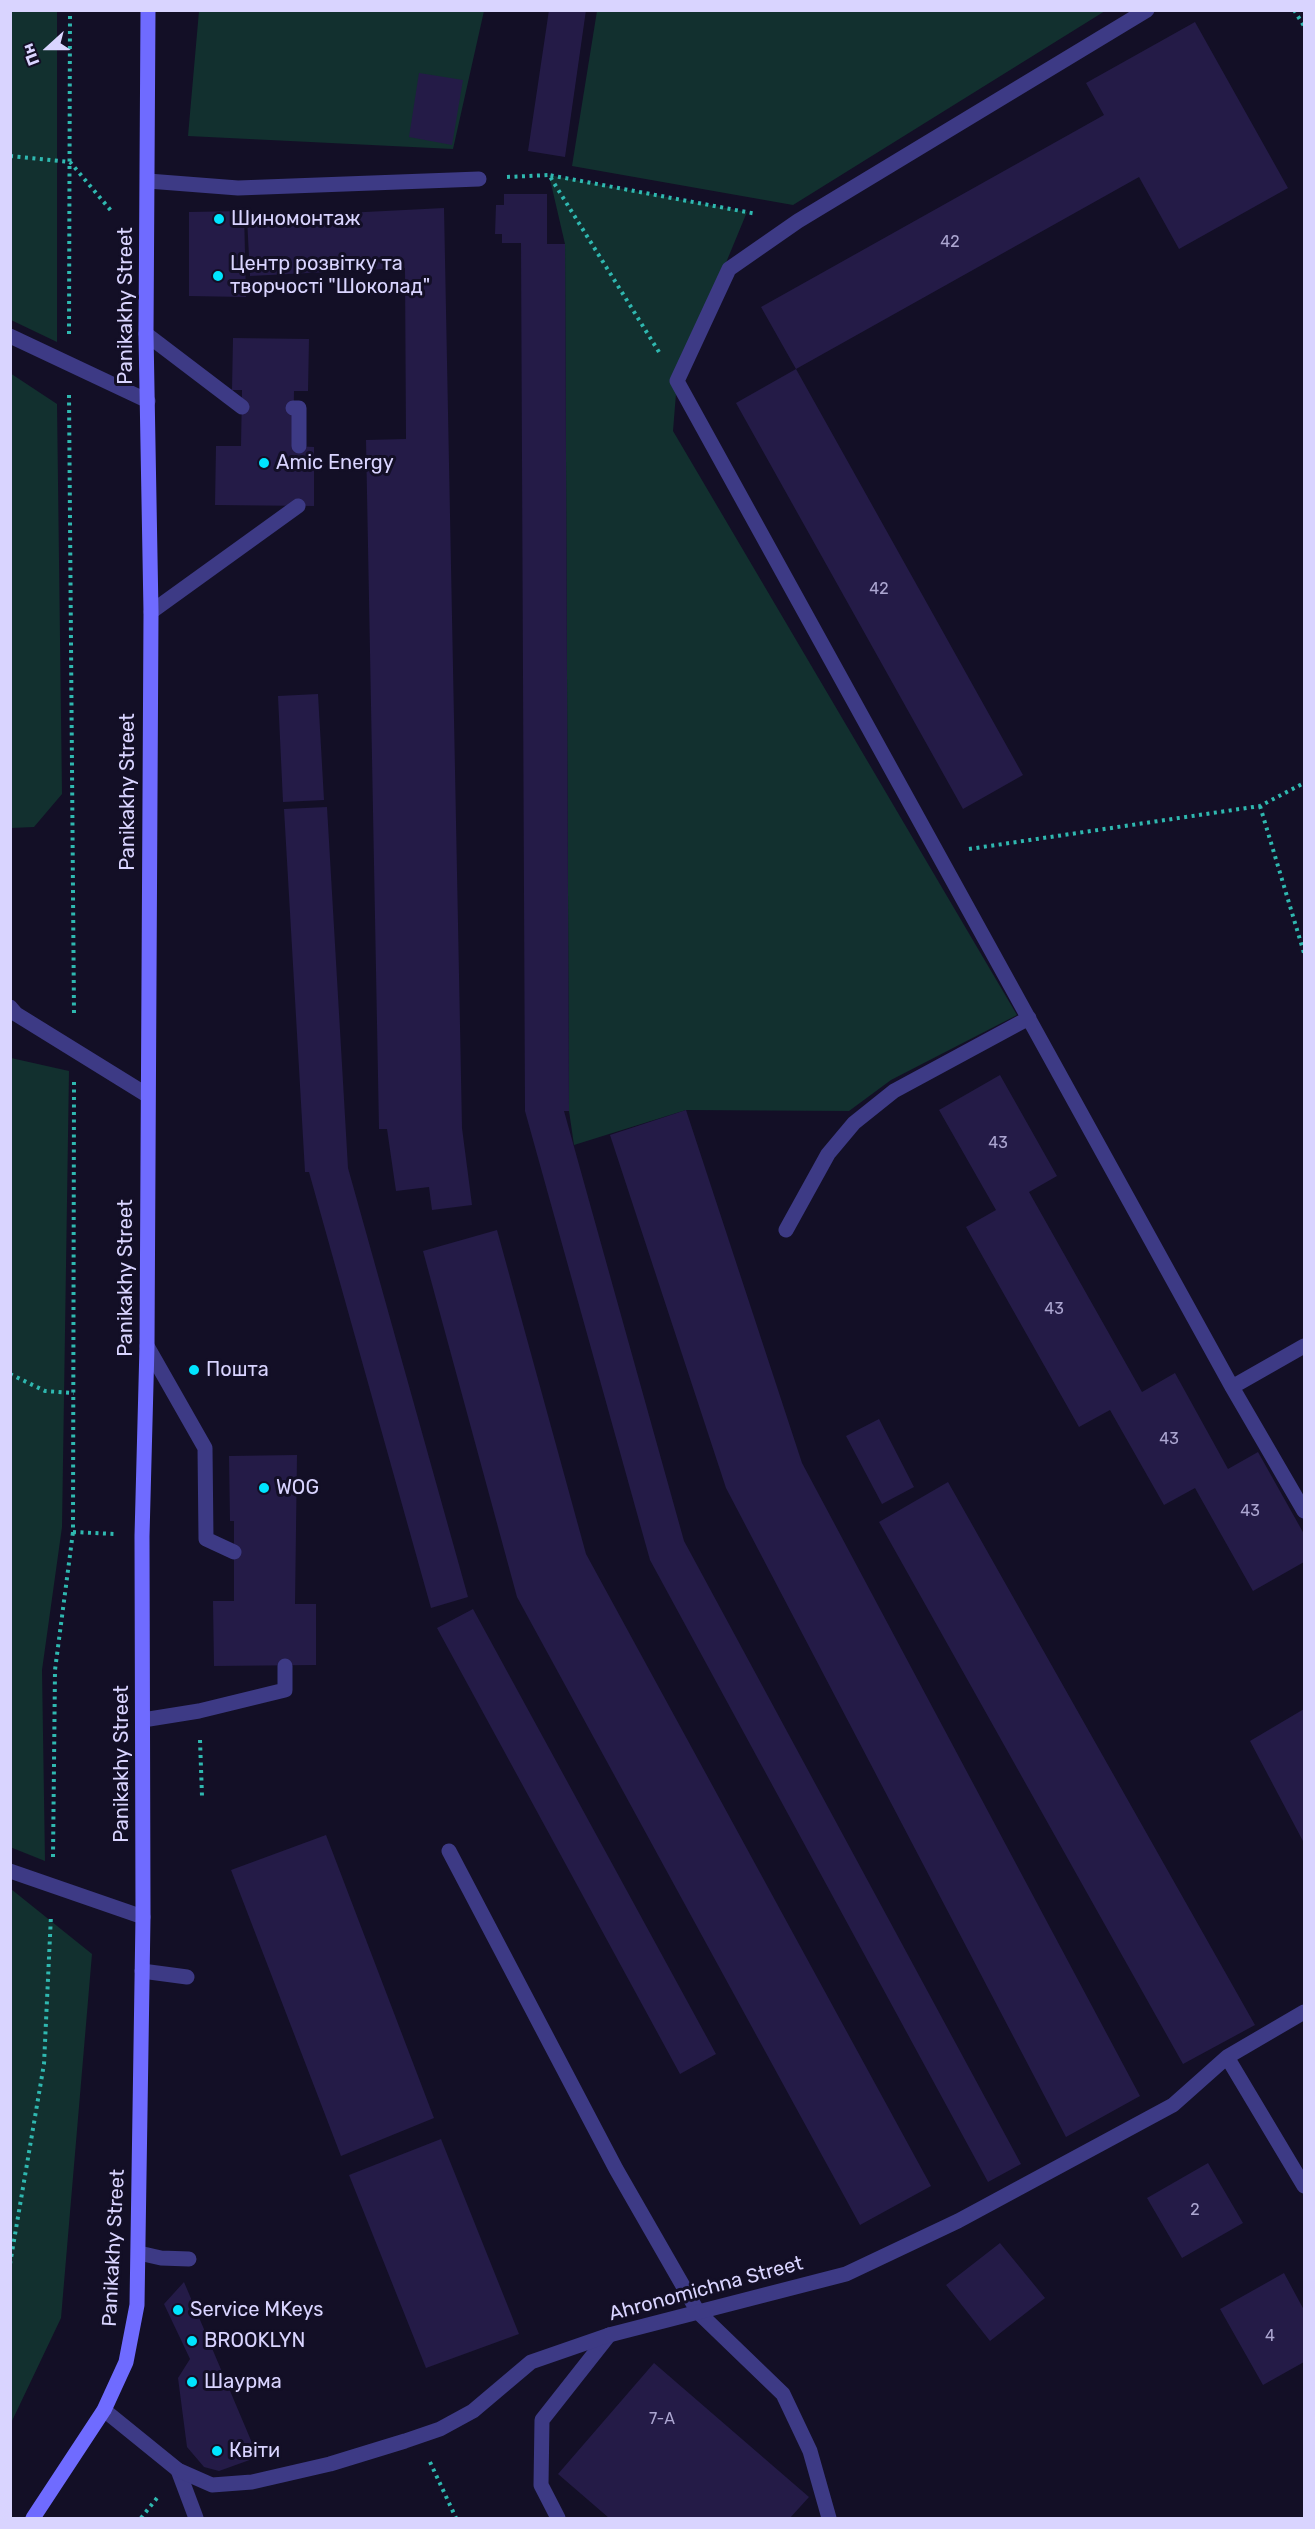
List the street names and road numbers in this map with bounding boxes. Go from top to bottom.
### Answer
street label: Panikakhy Street [114,227,138,385]
street label: Panikakhy Street [116,713,140,871]
street label: Panikakhy Street [114,1199,138,1357]
street label: Panikakhy Street [110,1685,134,1843]
street label: Panikakhy Street [98,2169,130,2327]
street label: Ahronomichna Street [606,2252,806,2326]

